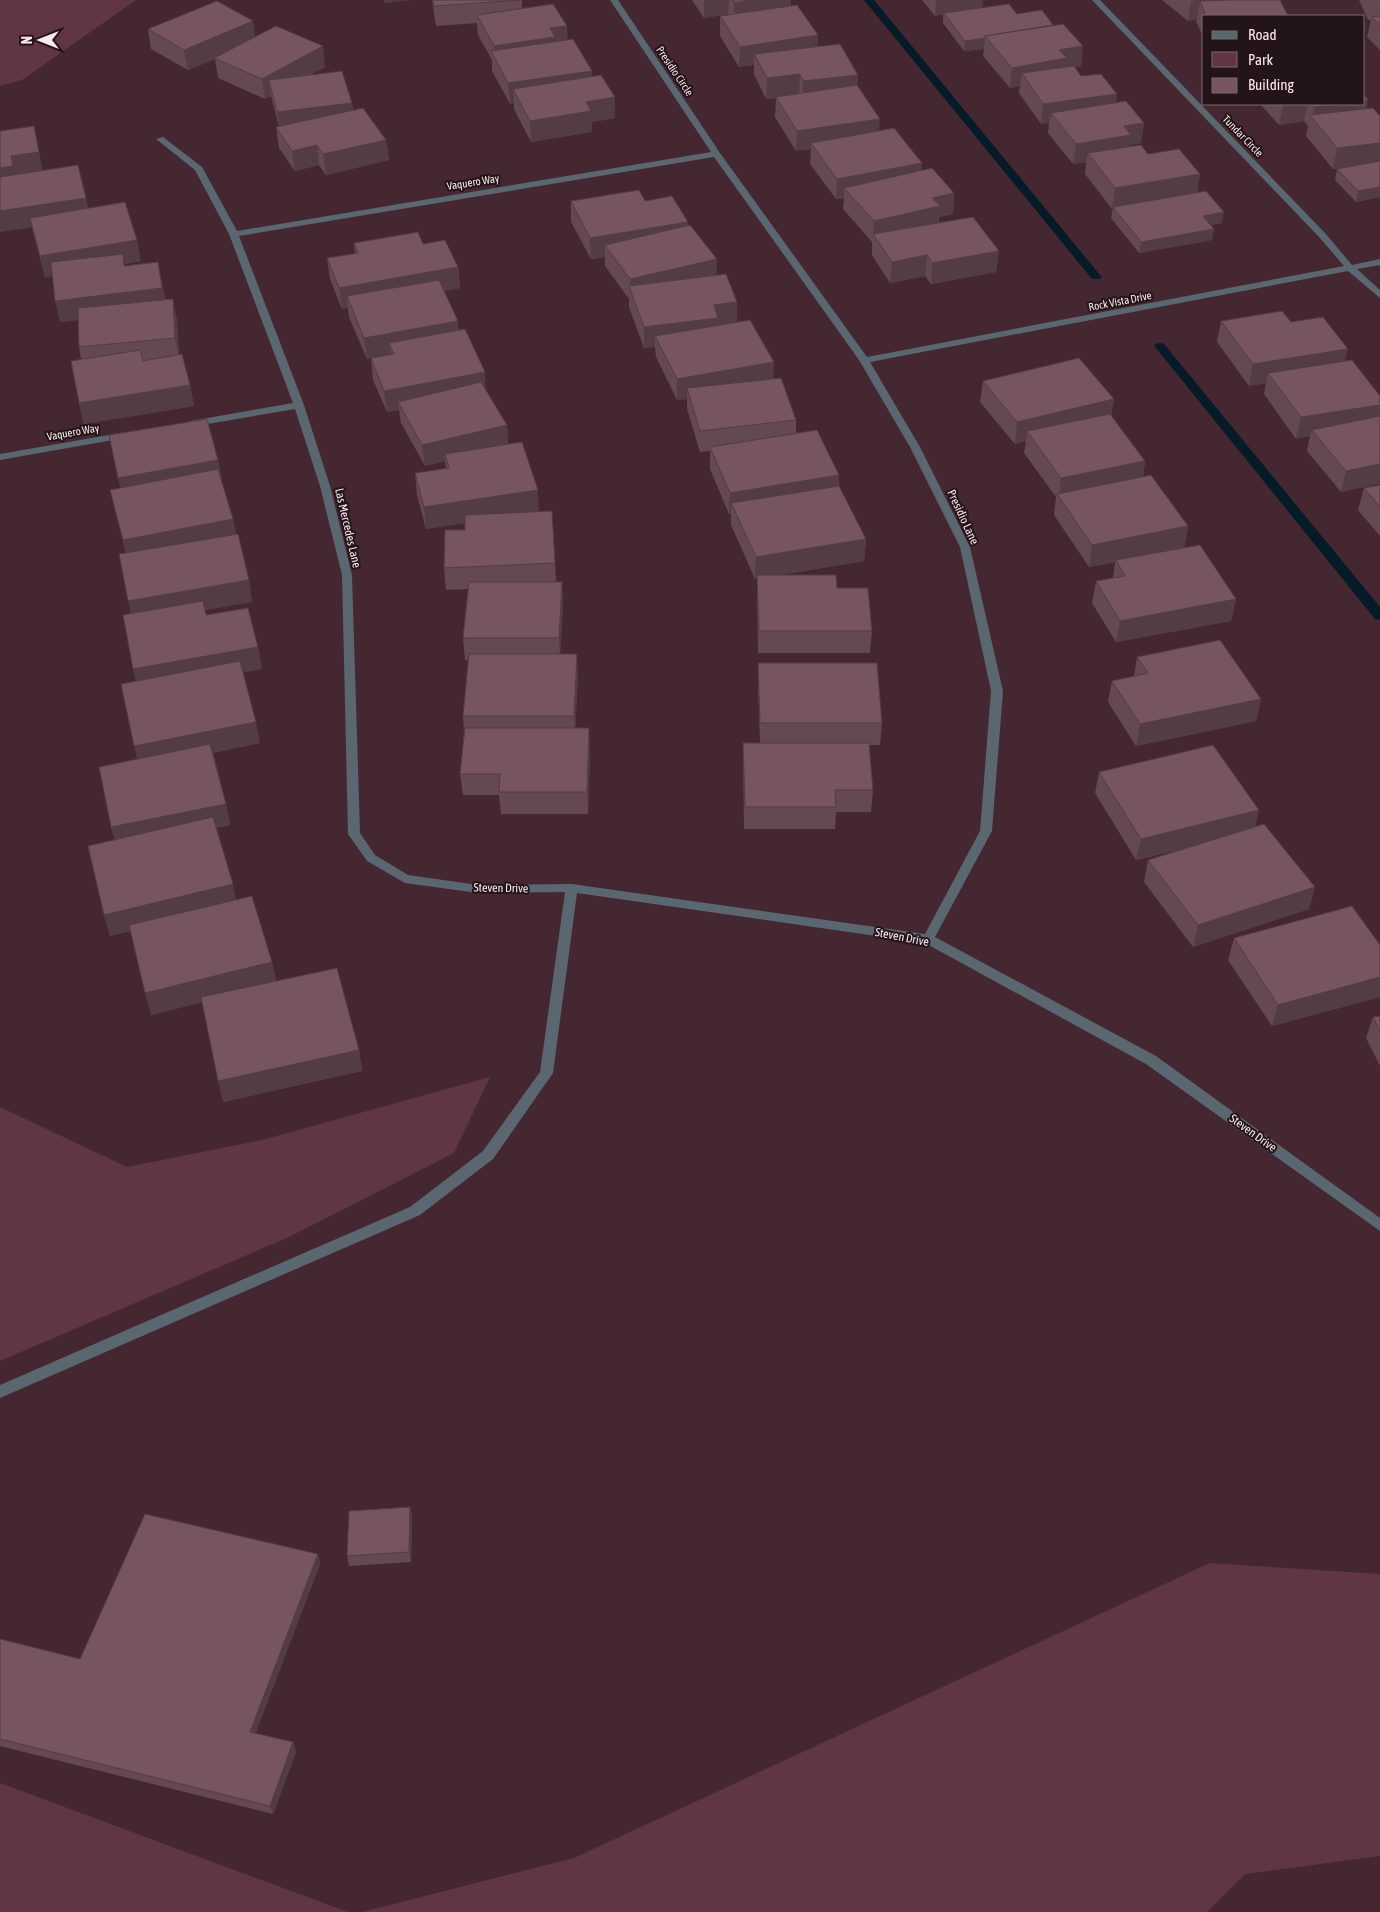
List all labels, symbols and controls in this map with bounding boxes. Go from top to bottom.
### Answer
north arrow [15,15,65,65]
legend [1202,15,1365,105]
text: Road [1248,26,1277,43]
text: N [19,36,35,44]
street label: Presidio Circle [654,44,696,98]
text: Park [1248,51,1273,68]
text: Building [1248,76,1294,93]
street label: Tundar Circle [1220,113,1266,159]
street label: Vaquero Way [446,172,501,192]
street label: Rock Vista Drive [1087,289,1153,313]
street label: Vaquero Way [46,421,101,443]
street label: Las Mercedes Lane [332,487,364,569]
street label: Presidio Lane [944,487,982,547]
street label: Steven Drive [474,881,528,895]
street label: Steven Drive [874,925,930,949]
street label: Steven Drive [1227,1111,1279,1155]

